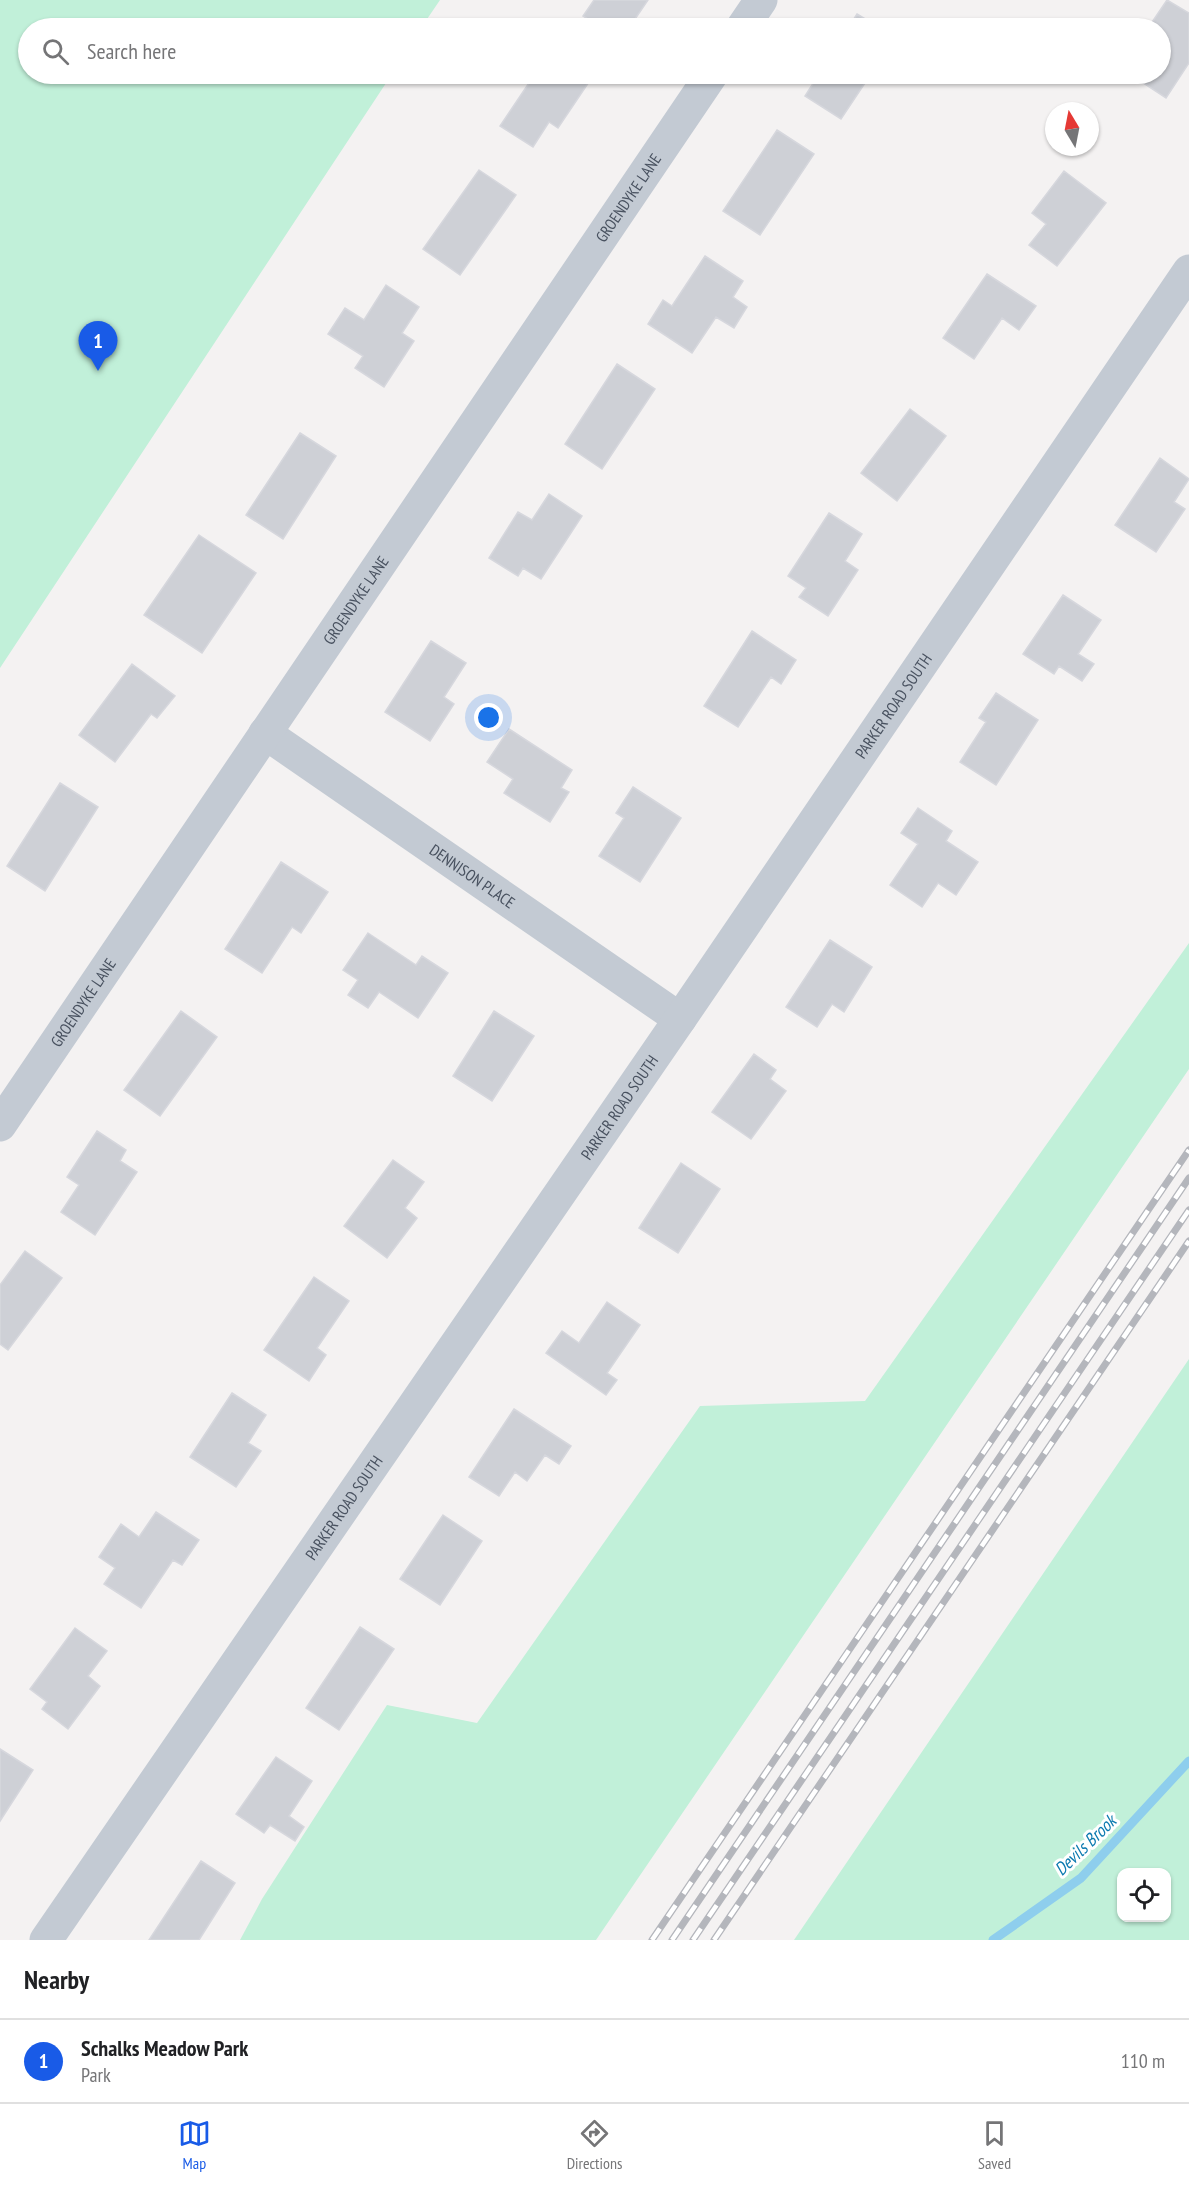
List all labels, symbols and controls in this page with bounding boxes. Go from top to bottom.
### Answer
search box [18,18,1171,84]
icon: search [39,35,72,68]
text: Search here [87,37,176,65]
north arrow [1045,102,1099,156]
street label: GROENDYKE LANE [591,150,665,246]
pin: 1 [78,322,118,371]
street label: GROENDYKE LANE [319,552,393,648]
street label: PARKER ROAD SOUTH [850,650,936,762]
your location [474,703,503,732]
street label: DENNISON PLACE [426,840,519,912]
street label: GROENDYKE LANE [46,954,120,1051]
street label: PARKER ROAD SOUTH [576,1051,662,1163]
street label: PARKER ROAD SOUTH [301,1452,387,1564]
water label: Devils Brook [1049,1808,1122,1880]
map controls [1117,1868,1171,1922]
button: locate [1117,1868,1171,1922]
text: Nearby [24,1963,89,1996]
text: Schalks Meadow Park [81,2034,248,2062]
text: 1 [39,2048,48,2074]
text: 110 m [1121,2048,1165,2074]
text: Park [81,2062,111,2088]
tab: Map [178,2117,211,2173]
tab: Directions [567,2117,622,2173]
tab: Saved [978,2117,1011,2173]

